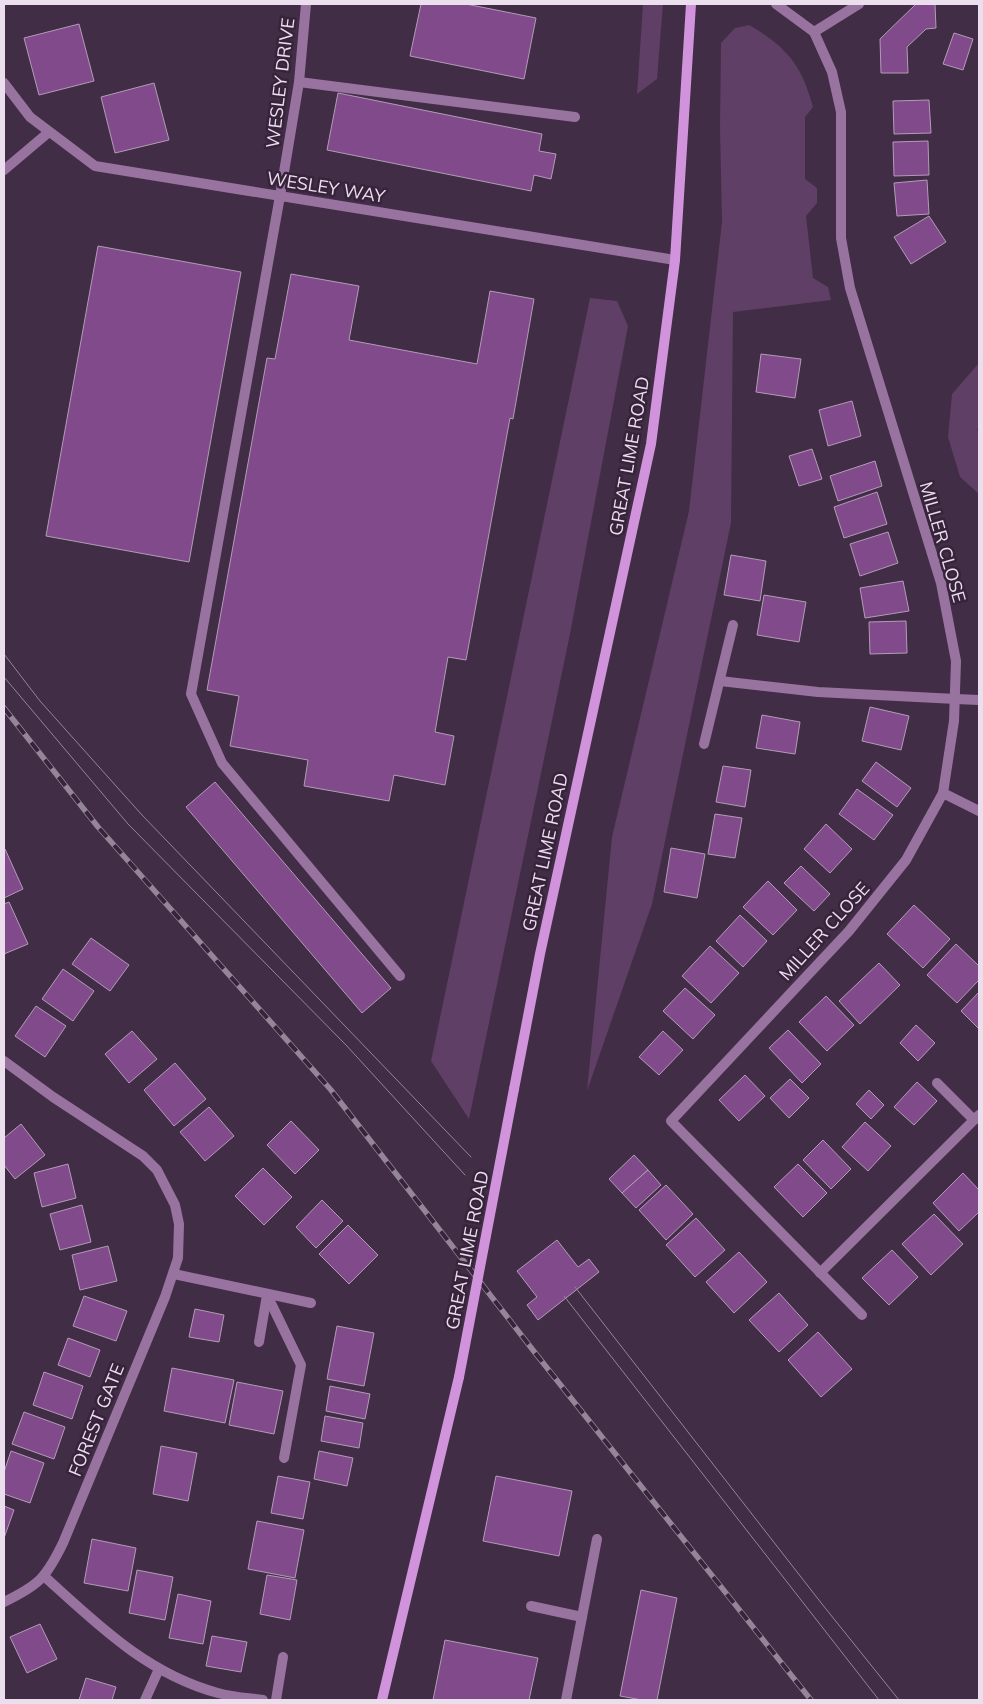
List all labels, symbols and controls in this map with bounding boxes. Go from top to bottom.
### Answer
street label: WESLEY DRIVE [261,16,299,150]
street label: WESLEY WAY [265,166,388,208]
street label: GREAT LIME ROAD [604,375,654,537]
street label: MILLER CLOSE [915,479,971,605]
street label: GREAT LIME ROAD [517,771,573,933]
street label: MILLER CLOSE [774,877,874,985]
street label: GREAT LIME ROAD [440,1169,494,1331]
street label: FOREST GATE [63,1360,129,1480]

